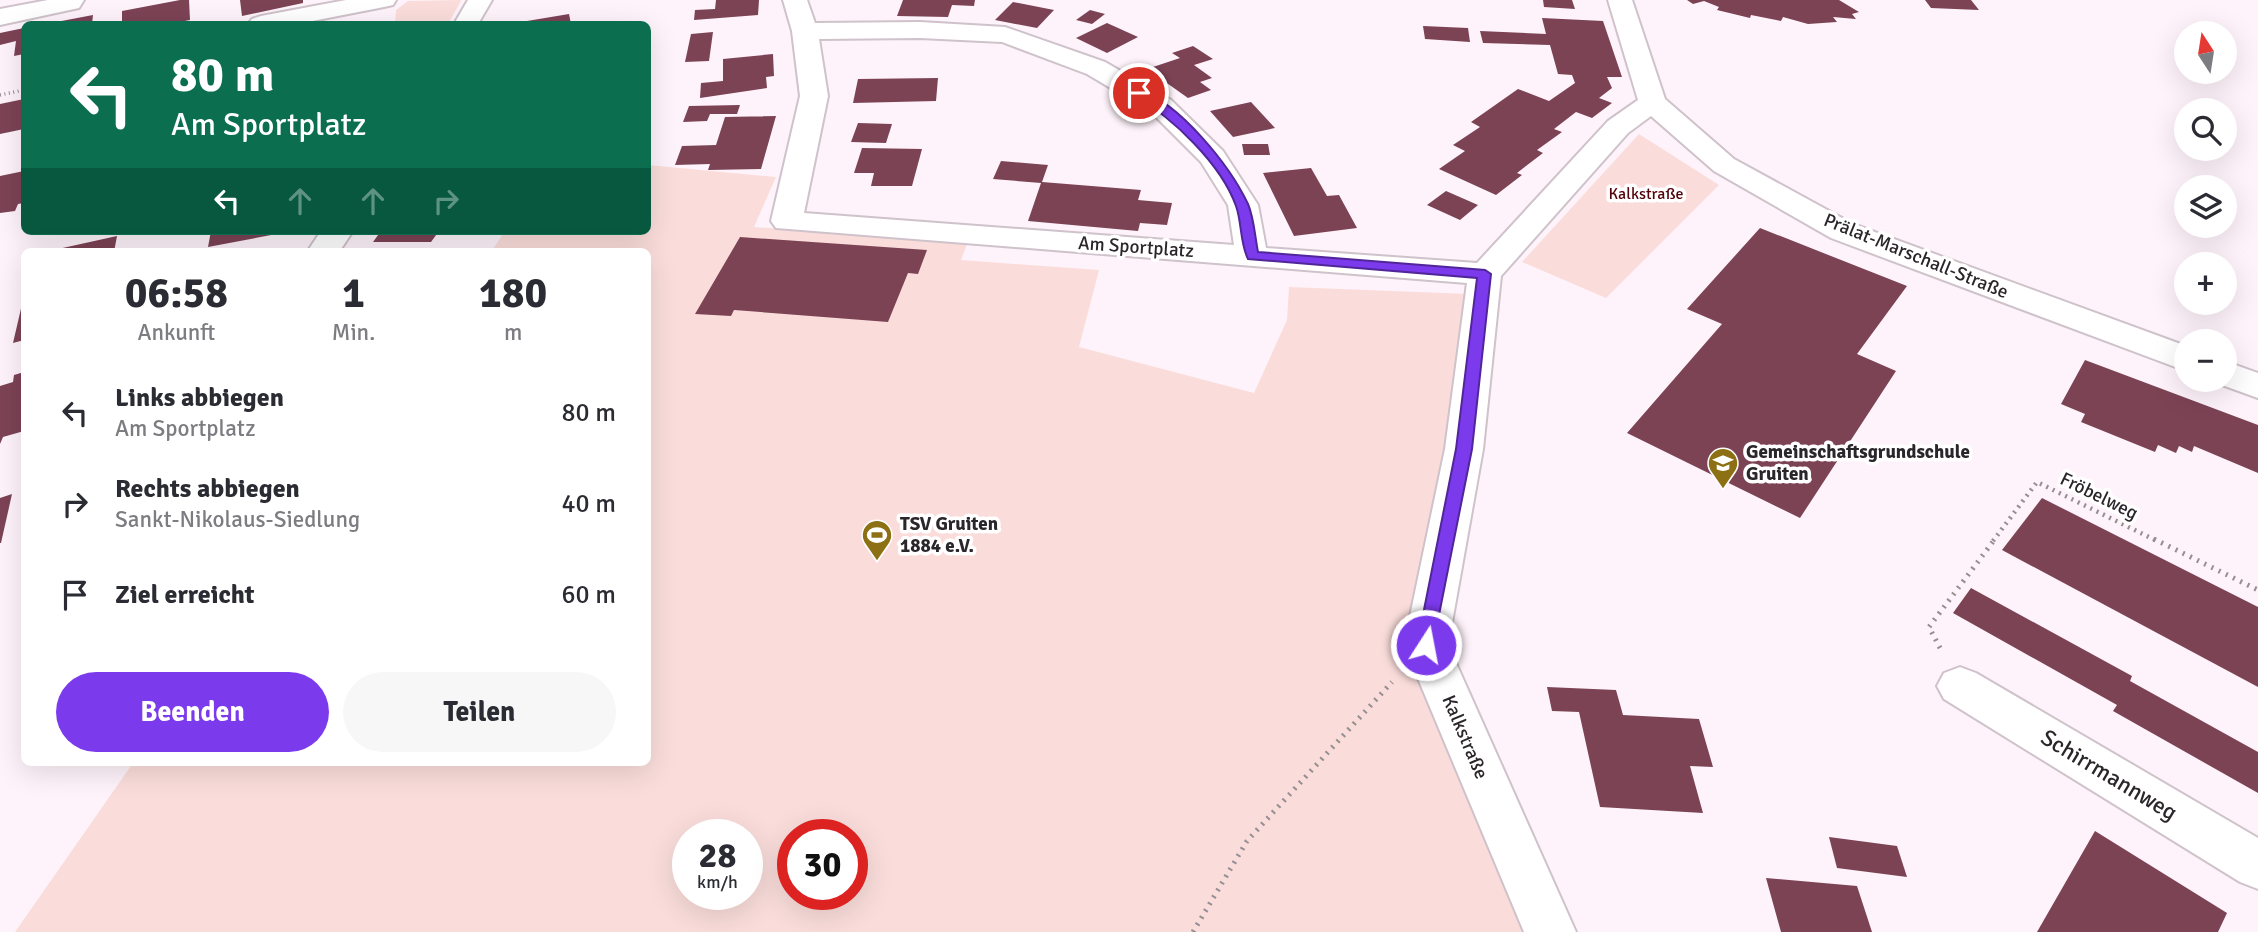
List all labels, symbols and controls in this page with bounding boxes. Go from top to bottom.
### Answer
north arrow [2174,21,2236,84]
map controls [2174,21,2237,392]
text: 80 m [171,45,274,105]
icon: left [56,49,147,140]
pin [1109,63,1169,123]
icon: arrive [1120,74,1158,112]
button: search [2174,98,2237,161]
text: Am Sportplatz [171,105,366,144]
button: layers [2174,175,2237,238]
icon: left [208,182,246,220]
icon: ahead [281,182,319,220]
icon: ahead [354,182,392,220]
icon: right [427,182,465,220]
park label: Kalkstraße [1609,184,1683,204]
street label: Prälat-Marschall-Straße [1820,208,2012,304]
street label: Am Sportplatz [1077,231,1195,263]
button: + [2174,252,2237,315]
text: 06:58 [125,268,228,319]
text: 1 [342,268,365,319]
text: 180 [479,268,547,319]
text: Ankunft [137,318,215,347]
text: Min. [332,318,375,347]
text: m [504,318,522,347]
button: − [2174,329,2237,392]
text: Links abbiegen [115,382,284,414]
icon: left [56,394,94,432]
text: 80 m [561,397,616,429]
text: Am Sportplatz [115,414,255,443]
place label: Gemeinschaftsgrundschule Gruiten [1746,440,1970,486]
school or university icon: Gemeinschaftsgrundschule Gruiten [1706,446,1740,490]
street label: Fröbelweg [2056,467,2142,525]
text: Rechts abbiegen [115,473,300,505]
icon: right [56,485,94,523]
text: 40 m [561,488,616,520]
text: Sankt-Nikolaus-Siedlung [115,505,360,534]
place label: TSV Gruiten 1884 e.V. [900,512,998,558]
sports icon: TSV Gruiten 1884 e.V. [860,518,894,562]
icon: arrive [56,576,94,614]
text: Ziel erreicht [115,579,255,611]
text: 60 m [561,579,616,611]
position arrow [1389,608,1463,682]
button: Beenden [56,672,329,752]
button: Teilen [343,672,616,752]
street label: Kalkstraße [1437,691,1493,783]
street label: Schirrmannweg [2036,723,2182,827]
speed limit sign: 30 [777,819,868,910]
text: 28 [699,834,736,877]
text: km/h [697,871,738,893]

